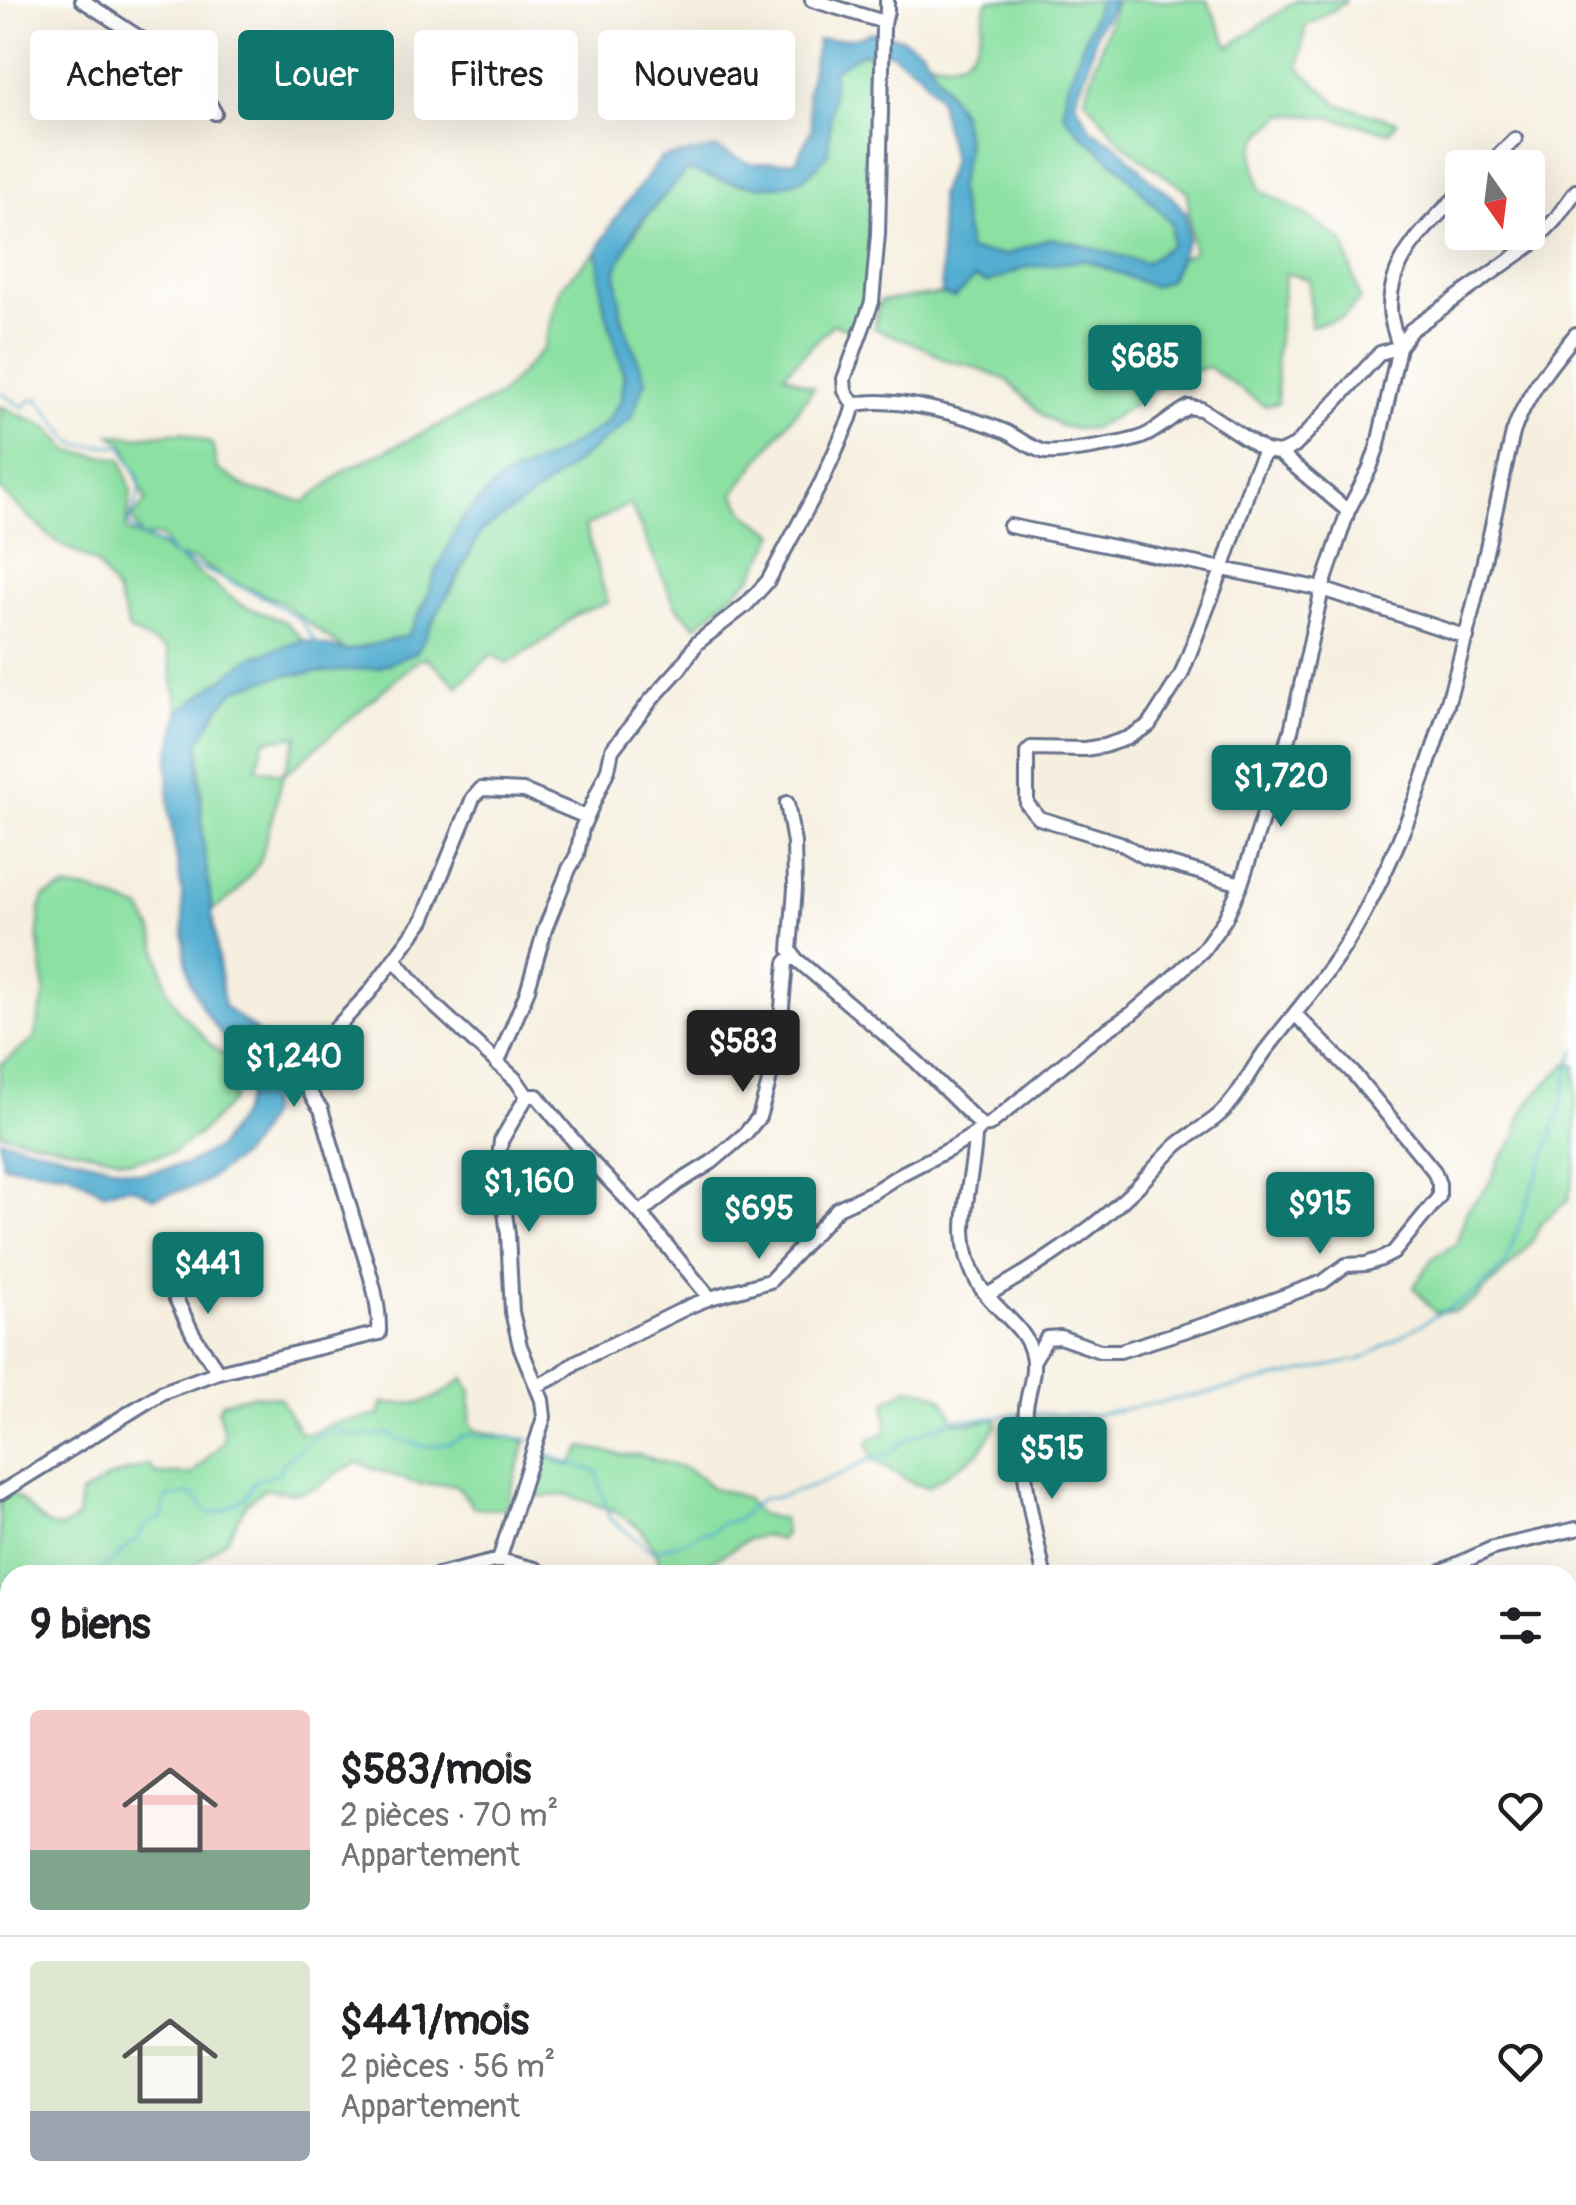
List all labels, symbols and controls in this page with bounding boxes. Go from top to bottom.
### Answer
chip: Acheter [30,30,218,120]
chip: Louer [238,30,394,120]
chip: Filtres [414,30,578,120]
chip: Nouveau [598,30,795,120]
north arrow [1445,150,1545,250]
map controls [1445,150,1545,250]
pin: $685 [1086,325,1204,410]
text: $685 [1110,337,1180,377]
pin: $1,720 [1200,745,1362,830]
text: $1,720 [1234,757,1328,797]
pin: $583 [684,1010,802,1095]
text: $583 [709,1022,777,1062]
pin: $1,240 [213,1025,375,1110]
text: $1,240 [246,1037,342,1077]
pin: $1,160 [448,1150,610,1235]
text: $1,160 [484,1162,574,1202]
pin: $915 [1261,1172,1379,1257]
pin: $695 [700,1177,818,1262]
text: $915 [1288,1184,1352,1224]
text: $695 [724,1189,794,1229]
pin: $441 [149,1232,267,1317]
text: $441 [175,1244,241,1284]
pin: $515 [993,1417,1111,1502]
text: $515 [1020,1429,1084,1469]
icon: filters [1493,1598,1548,1653]
text: 9 biens [30,1599,150,1651]
text: $583/mois [340,1744,531,1796]
icon: home [110,1750,230,1870]
icon: heart [1493,1783,1548,1838]
text: 2 pièces · 70 m² [340,1796,558,1836]
text: Appartement [340,1836,520,1876]
text: $441/mois [340,1995,529,2047]
icon: home [110,2001,230,2121]
icon: heart [1493,2034,1548,2089]
text: 2 pièces · 56 m² [340,2047,556,2087]
text: Appartement [340,2087,520,2127]

